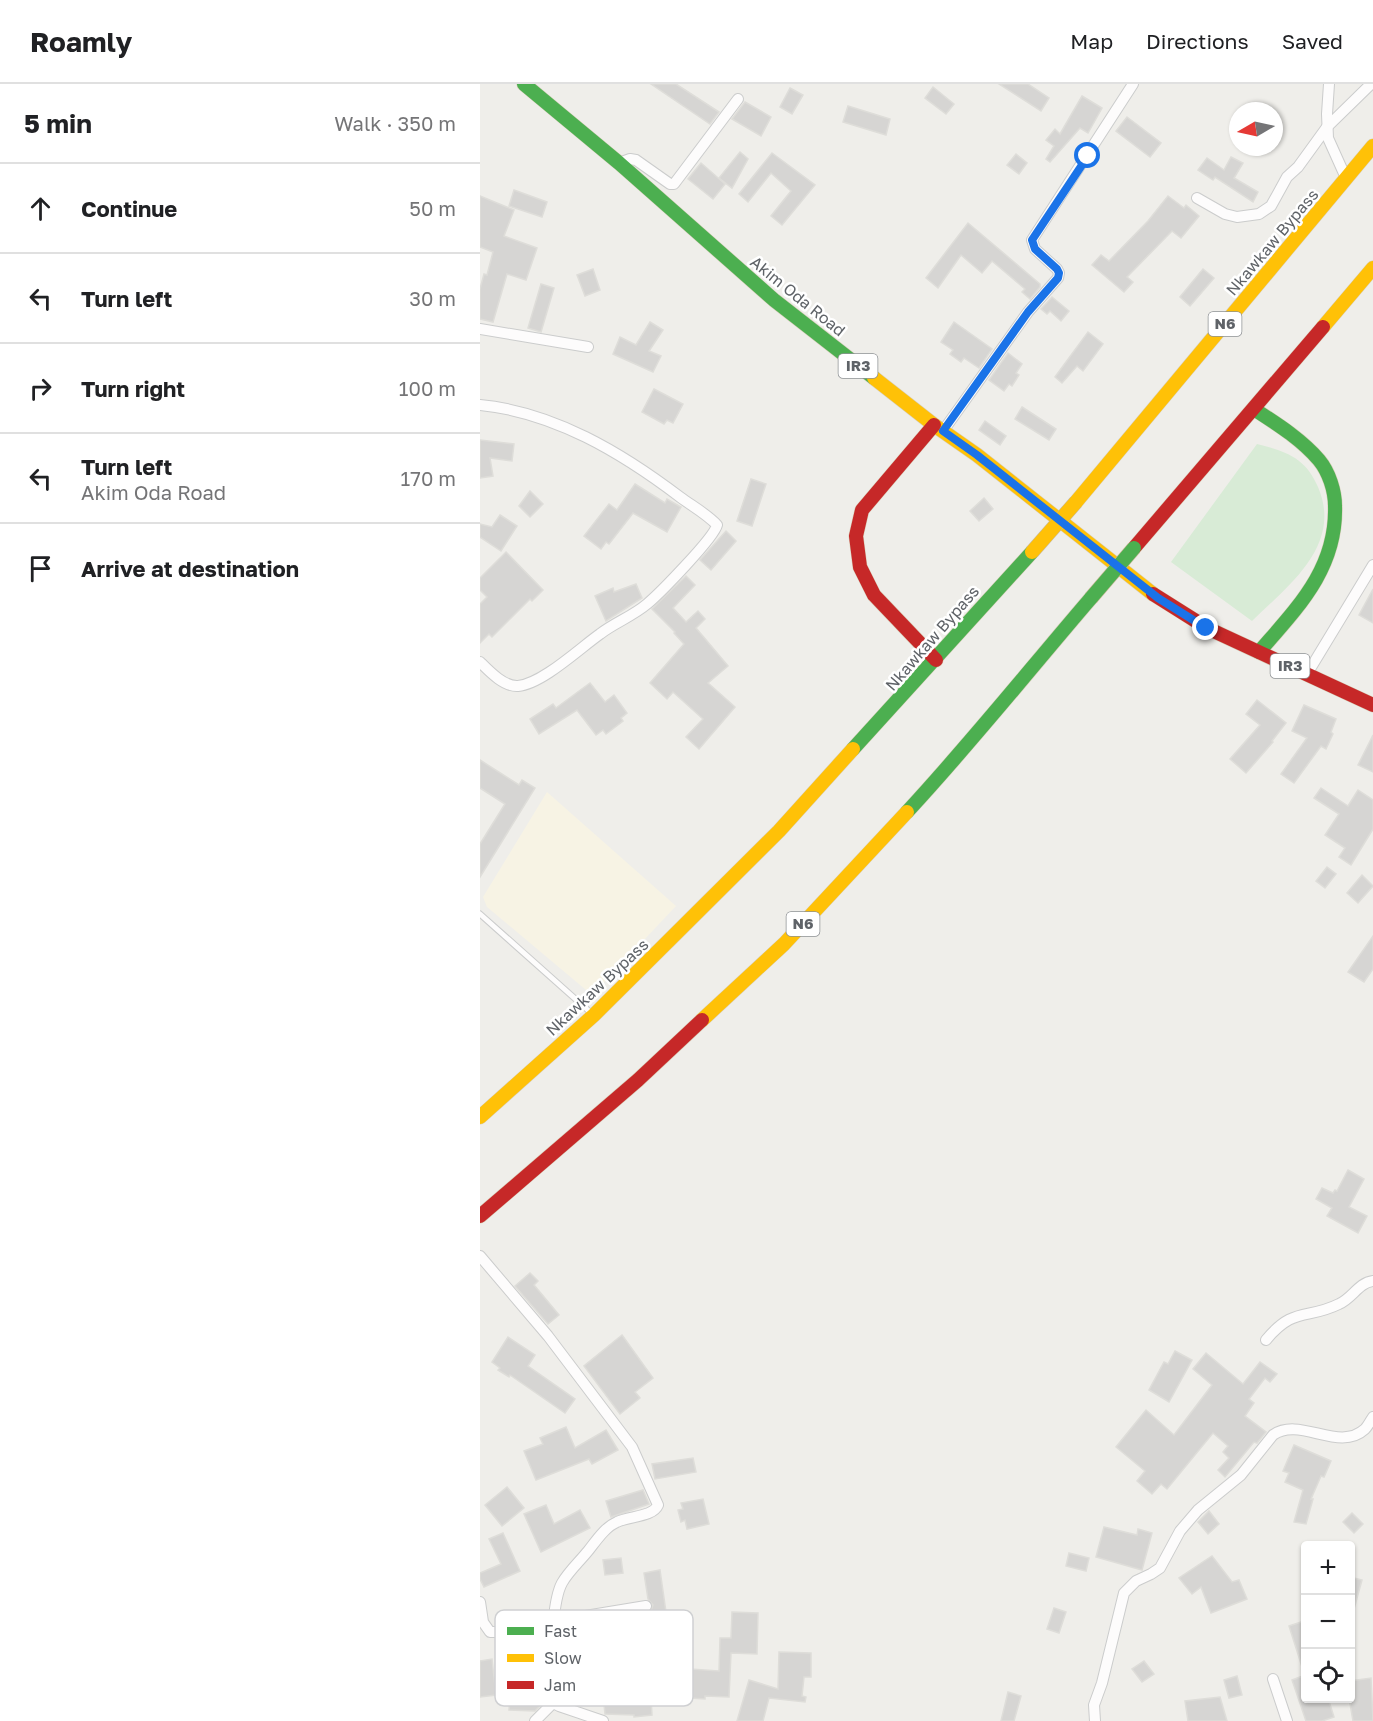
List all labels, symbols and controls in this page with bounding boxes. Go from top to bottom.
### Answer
text: Roamly [30,25,132,58]
text: Map [1070,28,1113,54]
text: Directions [1146,28,1249,54]
text: Saved [1282,28,1343,54]
north arrow [1229,102,1283,156]
text: 5 min [24,108,92,139]
text: Walk · 350 m [334,111,456,135]
route start [1074,142,1100,168]
street label: Nkawkaw Bypass [1222,185,1322,299]
icon: ahead [24,192,57,225]
text: Continue [81,195,177,222]
text: 50 m [409,196,456,220]
street label: Akim Oda Road [747,252,849,340]
icon: left [24,282,57,315]
text: Turn left [81,285,172,312]
text: 30 m [409,286,456,310]
road number: N6 [1208,312,1242,336]
road number: IR3 [838,354,878,378]
icon: right [24,372,57,405]
text: Turn right [81,375,185,402]
text: 100 m [399,376,456,400]
text: Turn left [81,453,172,480]
icon: left [24,462,57,495]
text: 170 m [401,466,456,490]
text: Akim Oda Road [81,480,226,504]
icon: arrive [24,552,57,585]
text: Arrive at destination [81,555,299,582]
street label: Nkawkaw Bypass [881,581,983,695]
route end [1192,614,1218,640]
road number: IR3 [1270,654,1310,678]
road number: N6 [786,912,820,936]
street label: Nkawkaw Bypass [542,934,652,1040]
map controls [1301,1541,1355,1703]
button: + [1301,1541,1355,1595]
button: − [1301,1595,1355,1649]
legend [495,1610,693,1706]
text: Fast [544,1621,577,1641]
text: Slow [544,1648,582,1668]
button: locate [1301,1649,1355,1703]
text: Jam [544,1675,576,1695]

